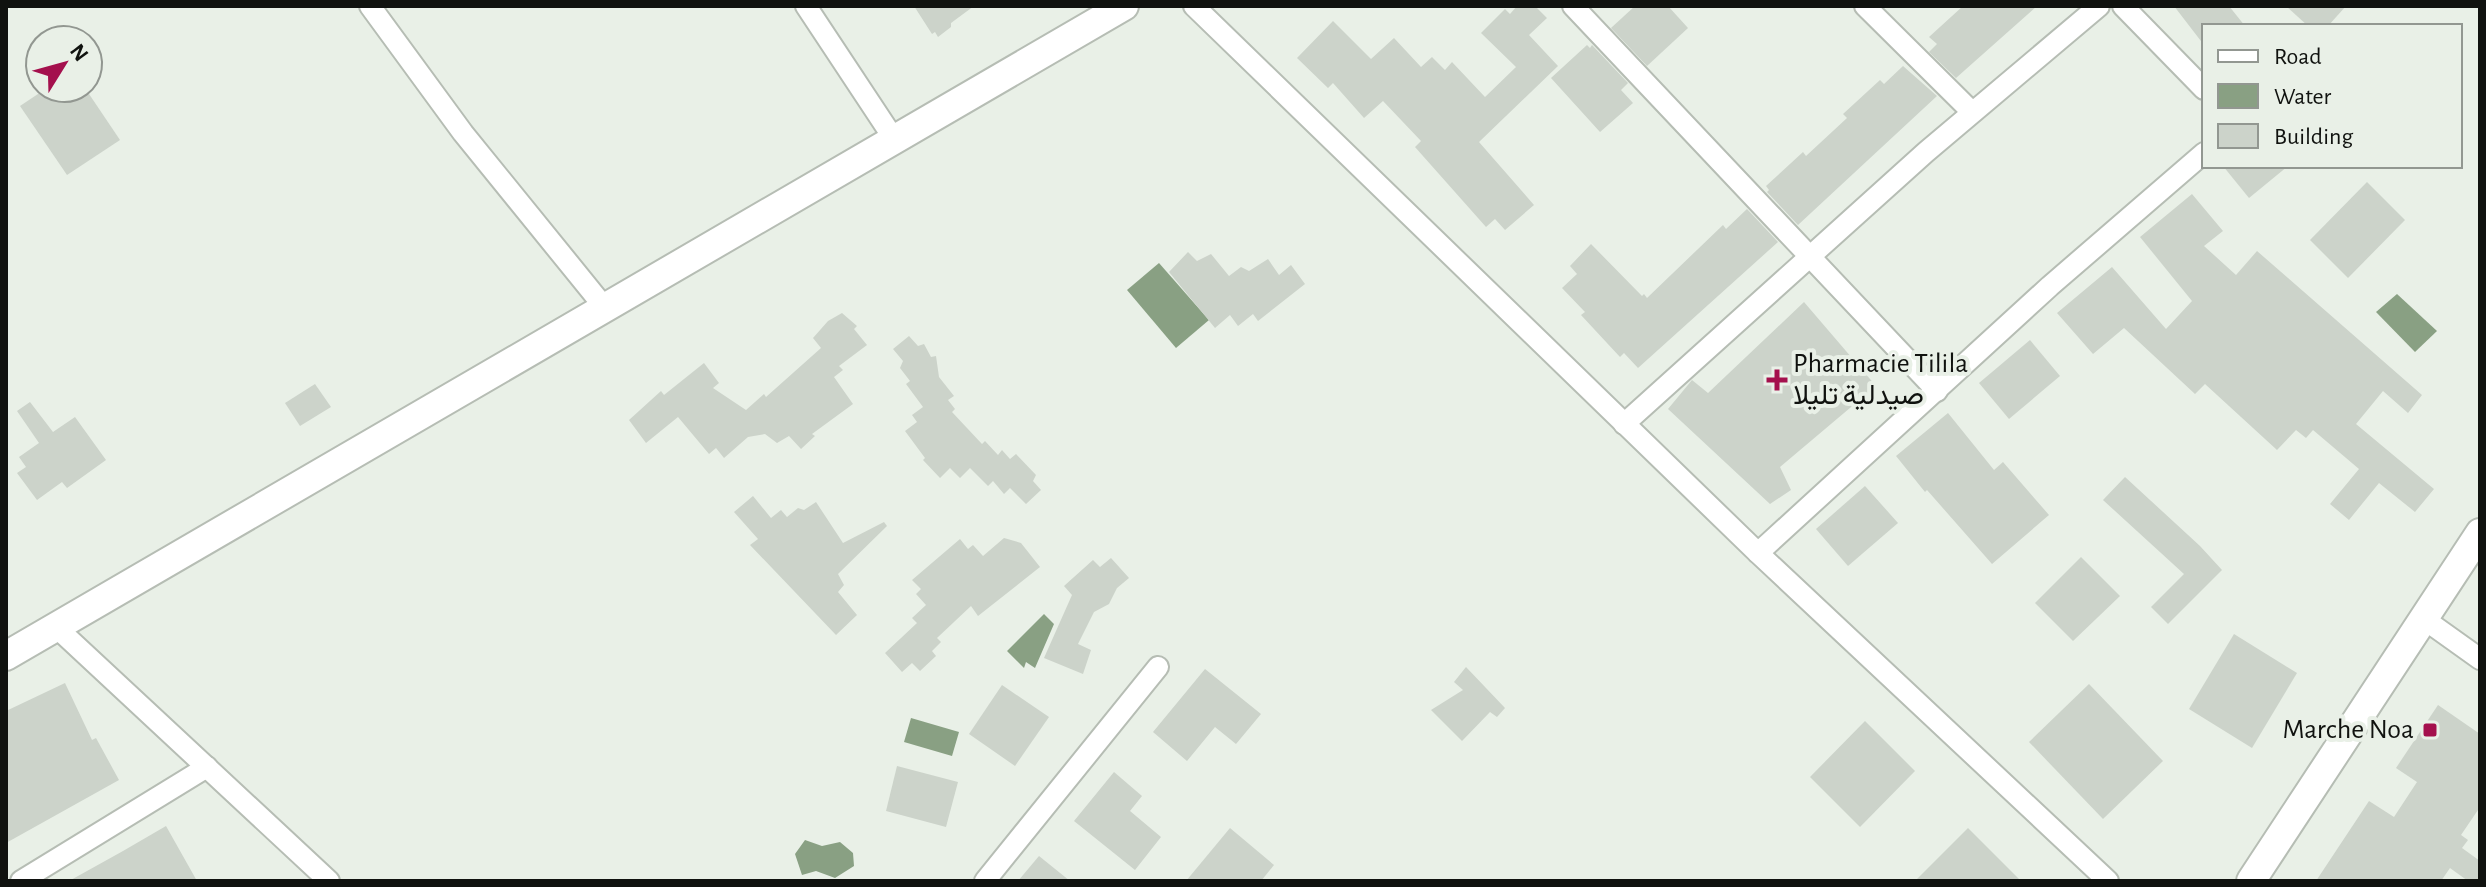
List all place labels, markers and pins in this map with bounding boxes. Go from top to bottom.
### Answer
place label: Pharmacie Tilila صيدلية تليلا [1793,350,1968,410]
marker: Pharmacie Tilila صيدلية تليلا [1768,371,1786,389]
place label: Marche Noa [2282,716,2414,744]
marker: Marche Noa [2421,721,2439,739]

